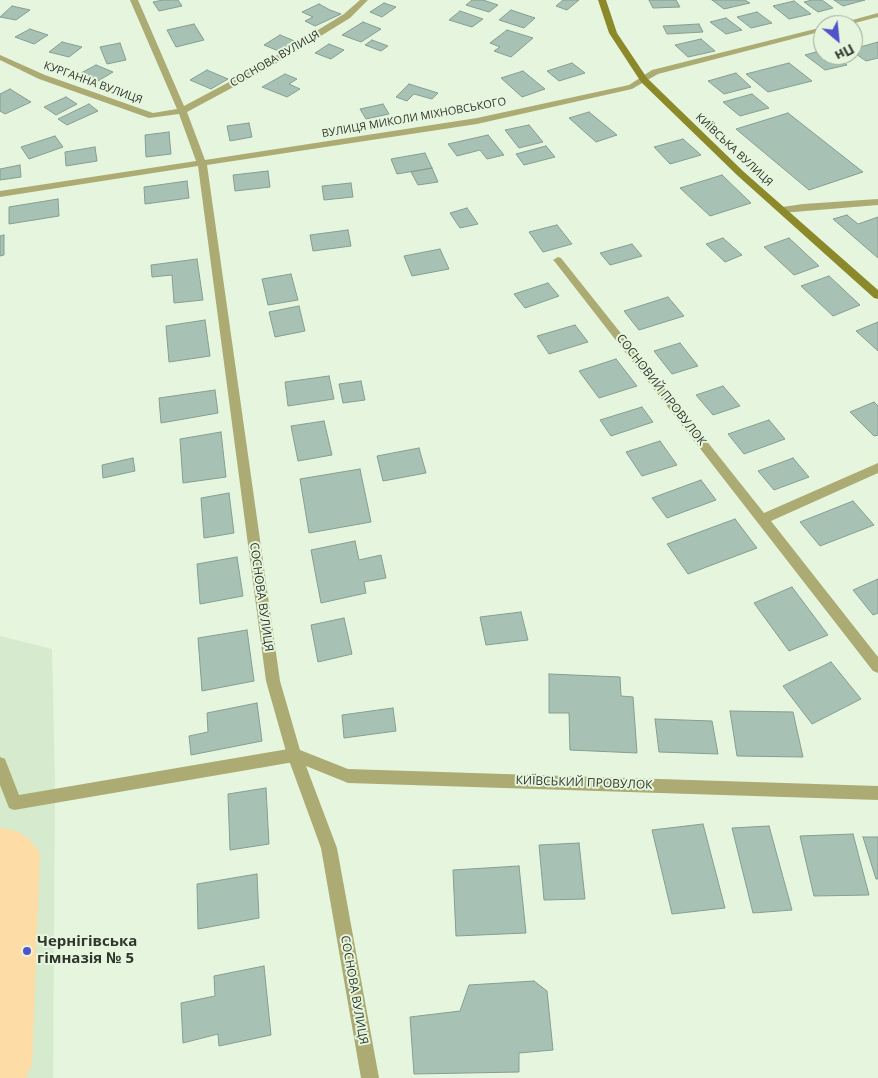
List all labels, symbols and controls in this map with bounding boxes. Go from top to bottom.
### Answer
north arrow [813,15,863,65]
street label: СОСНОВА ВУЛИЦЯ [228,28,322,90]
text: Пн [832,40,858,66]
street label: КУРГАННА ВУЛИЦЯ [42,59,144,107]
street label: ВУЛИЦЯ МИКОЛИ МІХНОВСЬКОГО [321,95,507,141]
street label: КИЇВСЬКА ВУЛИЦЯ [693,111,775,189]
street label: СОСНОВИЙ ПРОВУЛОК [613,331,709,449]
street label: СОСНОВА ВУЛИЦЯ [246,541,276,653]
street label: КИЇВСЬКИЙ ПРОВУЛОК [515,773,653,793]
place label: Чернігівська гімназія № 5 [37,933,137,968]
street label: СОСНОВА ВУЛИЦЯ [337,934,371,1046]
marker: Чернігівська гімназія № 5 [21,945,33,957]

